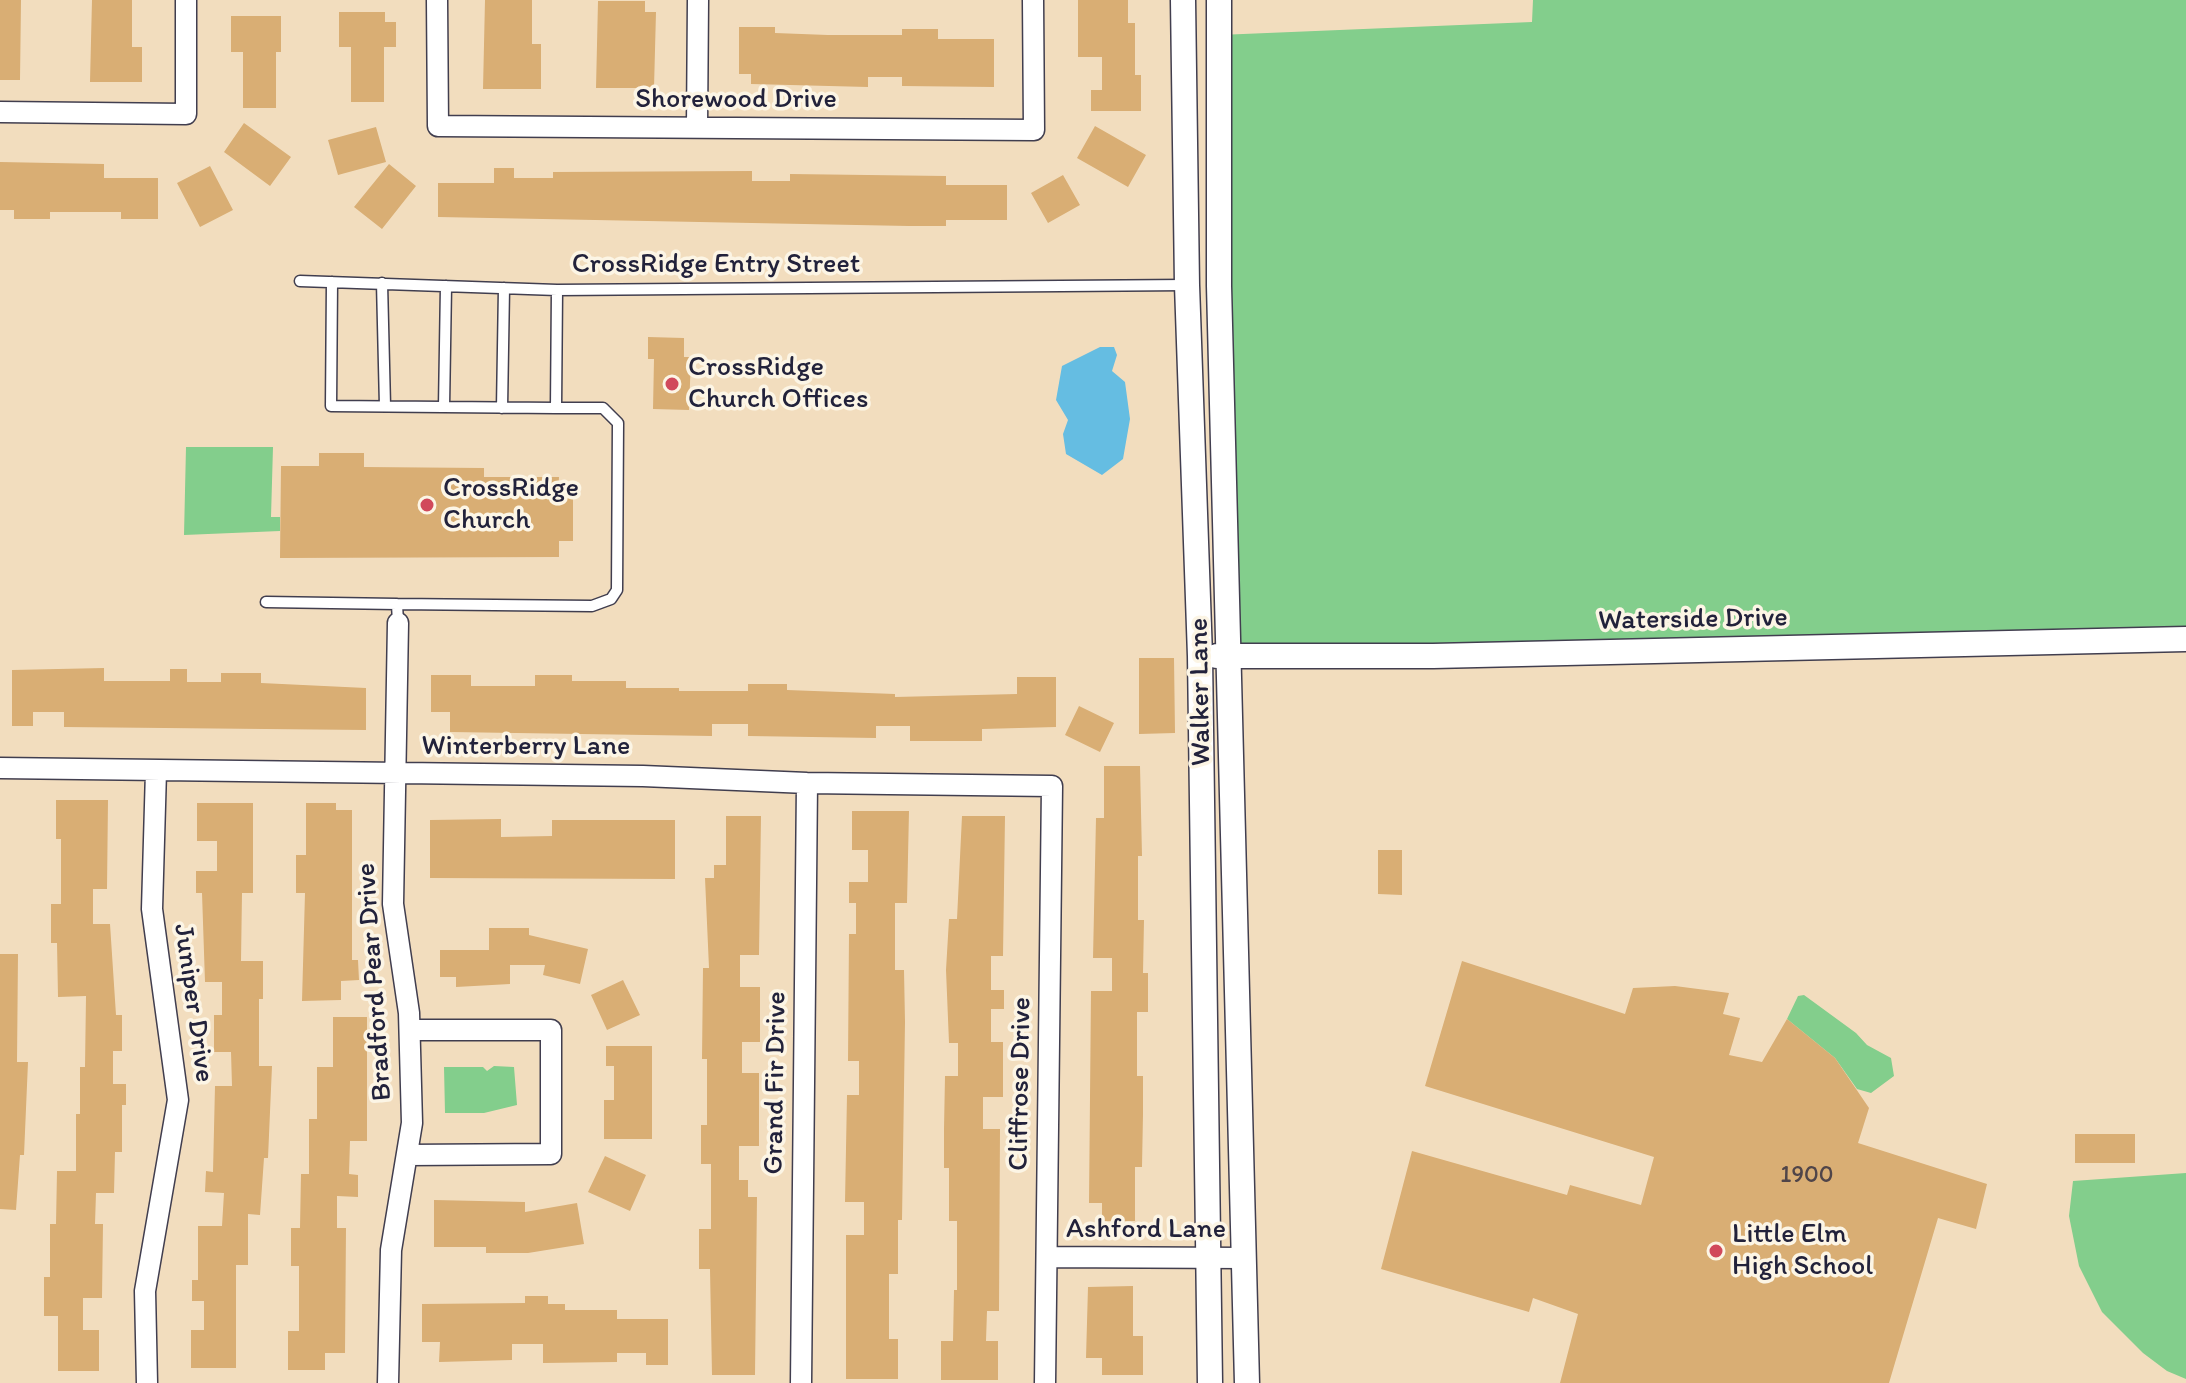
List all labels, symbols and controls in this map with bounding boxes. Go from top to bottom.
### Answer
street label: Shorewood Drive [635,83,837,117]
street label: CrossRidge Entry Street [572,248,860,282]
place label: CrossRidge Church Offices [688,351,868,417]
marker: CrossRidge Church Offices [663,375,681,393]
place label: CrossRidge Church [443,472,579,538]
marker: CrossRidge Church [418,496,436,514]
street label: Waterside Drive [1598,602,1788,638]
street label: Walker Lane [1183,618,1219,766]
street label: Winterberry Lane [422,730,630,764]
street label: Bradford Pear Drive [350,862,400,1102]
street label: Juniper Drive [165,922,221,1084]
street label: Grand Fir Drive [758,991,794,1175]
street label: Cliffrose Drive [1003,997,1039,1171]
house number: 1900 [1780,1162,1834,1190]
street label: Ashford Lane [1066,1213,1226,1247]
place label: Little Elm High School [1732,1218,1873,1284]
marker: Little Elm High School [1707,1242,1725,1260]

